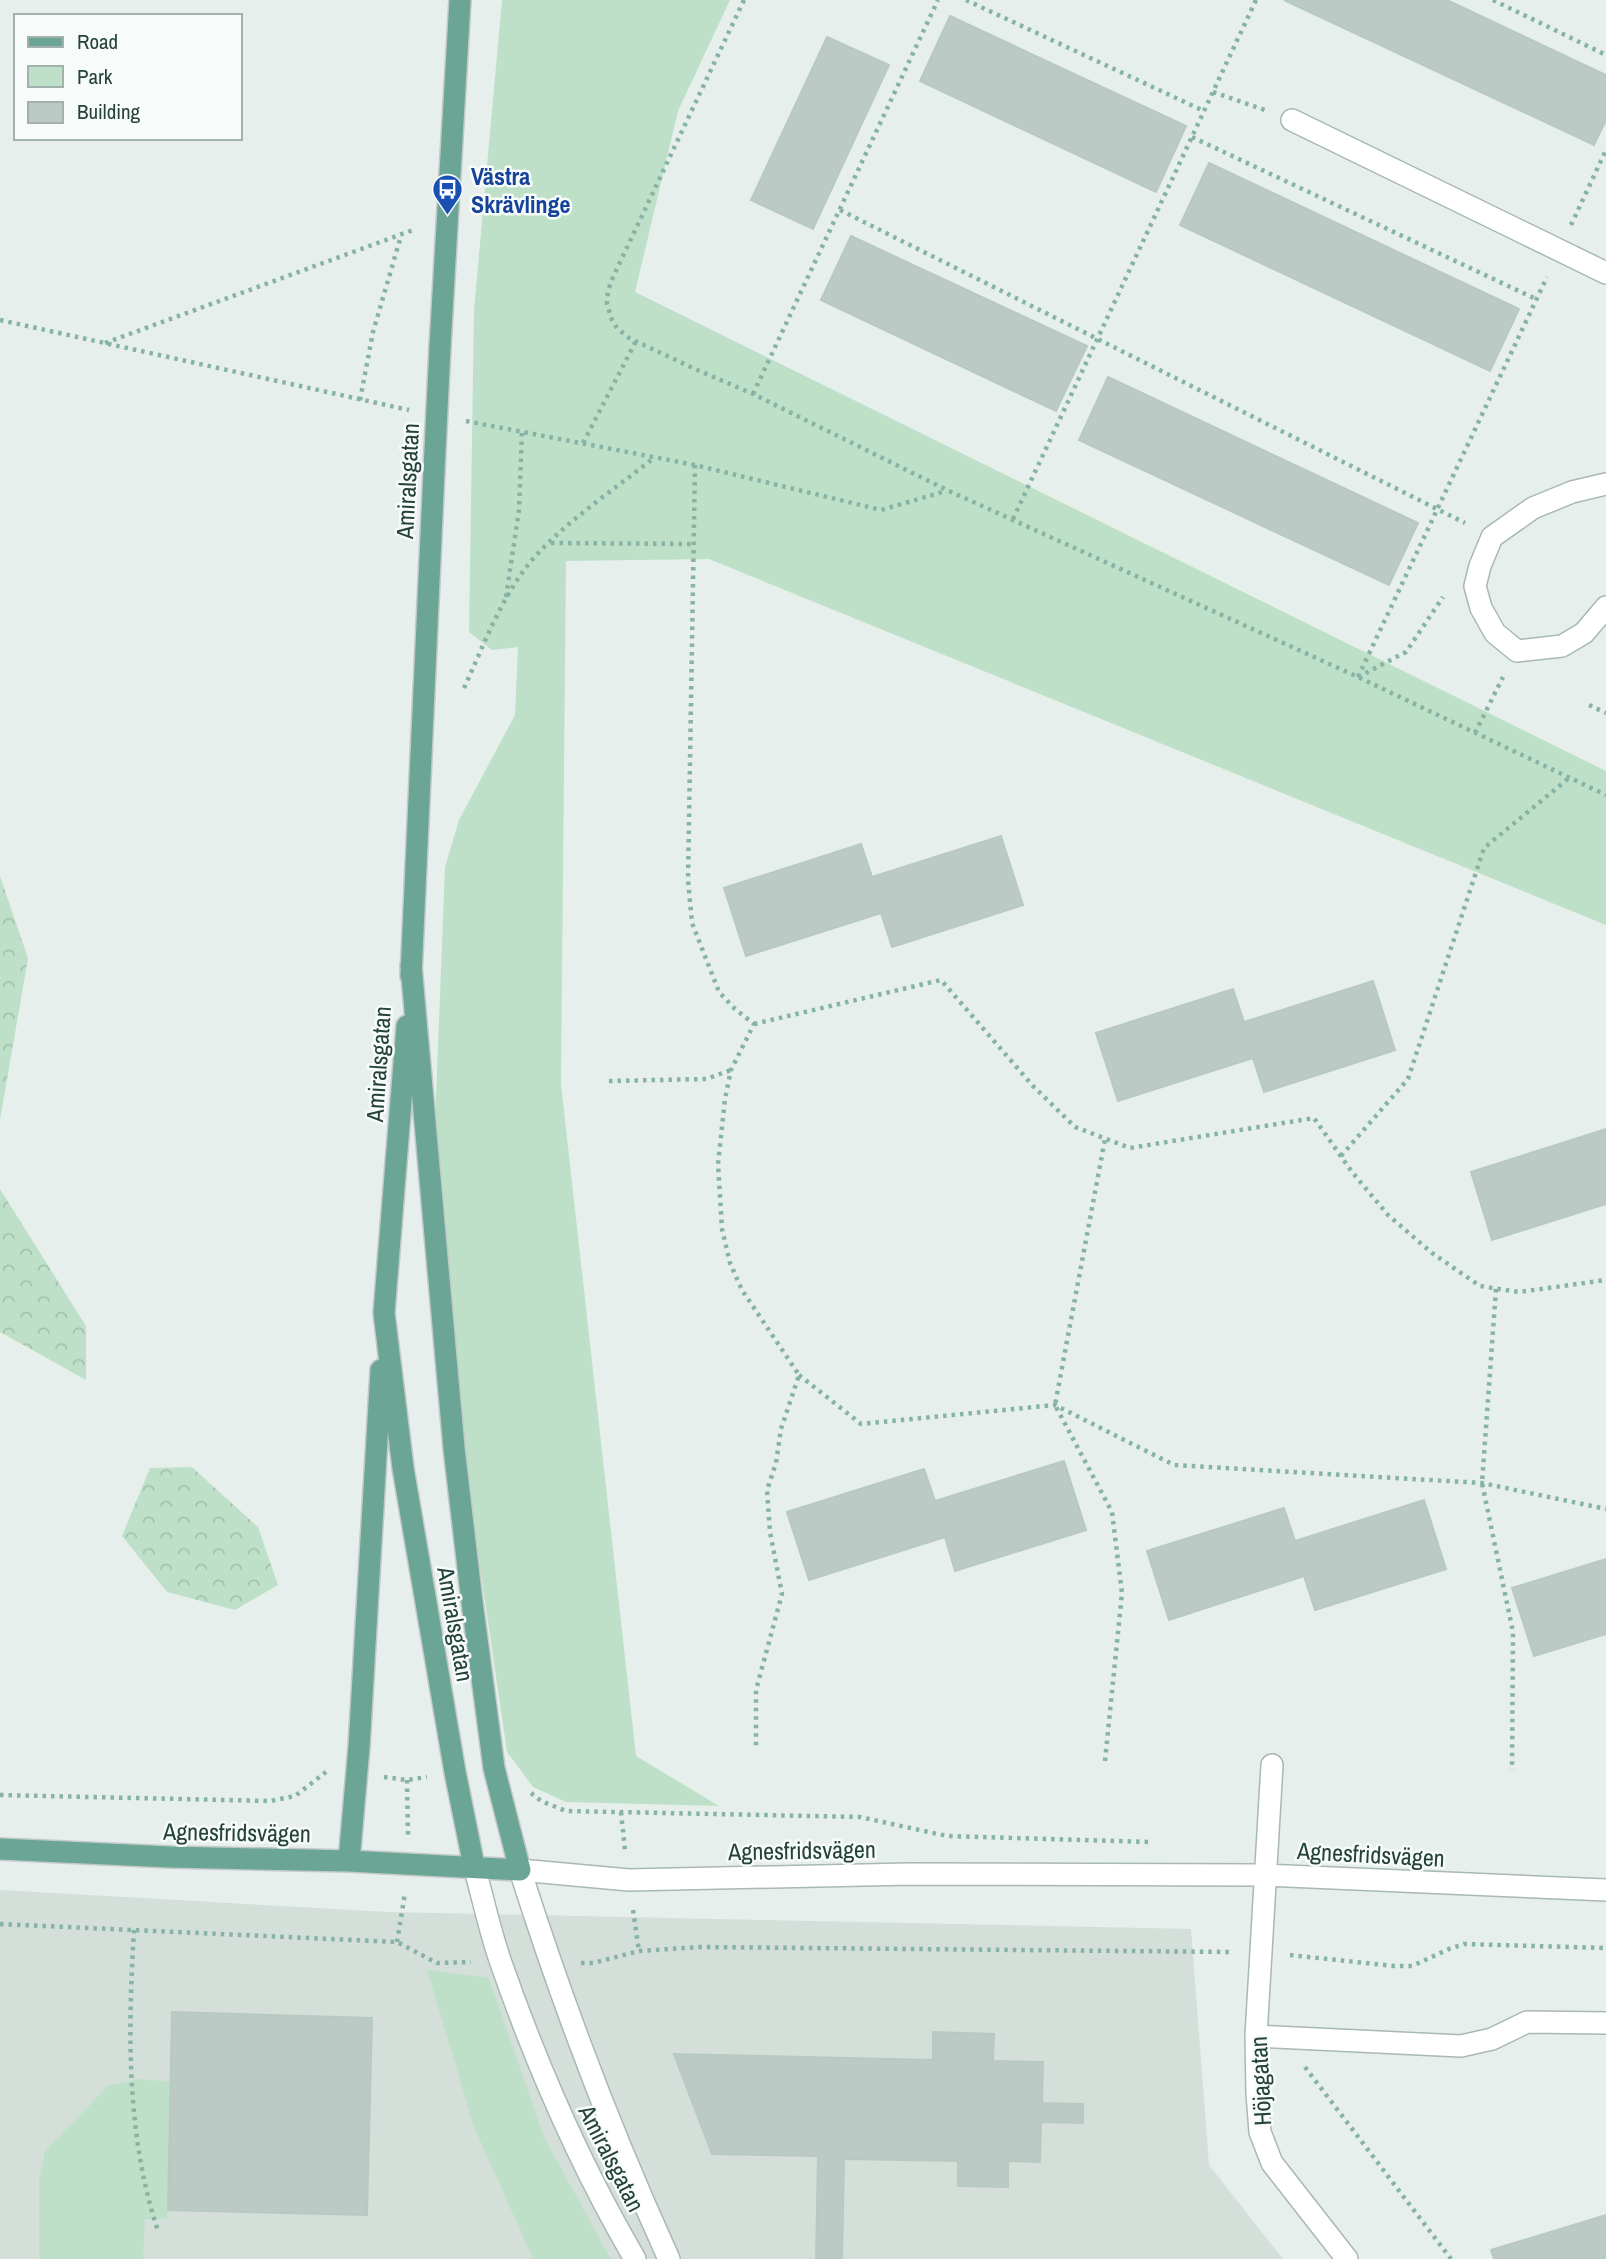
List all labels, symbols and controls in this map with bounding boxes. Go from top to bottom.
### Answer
legend [14,14,242,140]
text: Road [77,27,118,56]
text: Park [77,62,113,91]
text: Building [77,97,141,126]
place label: Västra Skrävlinge [471,160,571,220]
bus stop icon: Västra Skrävlinge [431,173,465,217]
street label: Amiralsgatan [388,422,426,541]
street label: Amiralsgatan [358,1005,398,1124]
street label: Amiralsgatan [430,1563,482,1684]
street label: Agnesfridsvägen [162,1815,311,1849]
street label: Agnesfridsvägen [727,1833,876,1867]
street label: Agnesfridsvägen [1295,1834,1446,1874]
street label: Höjagatan [1242,2035,1278,2127]
street label: Amiralsgatan [571,2098,653,2217]

